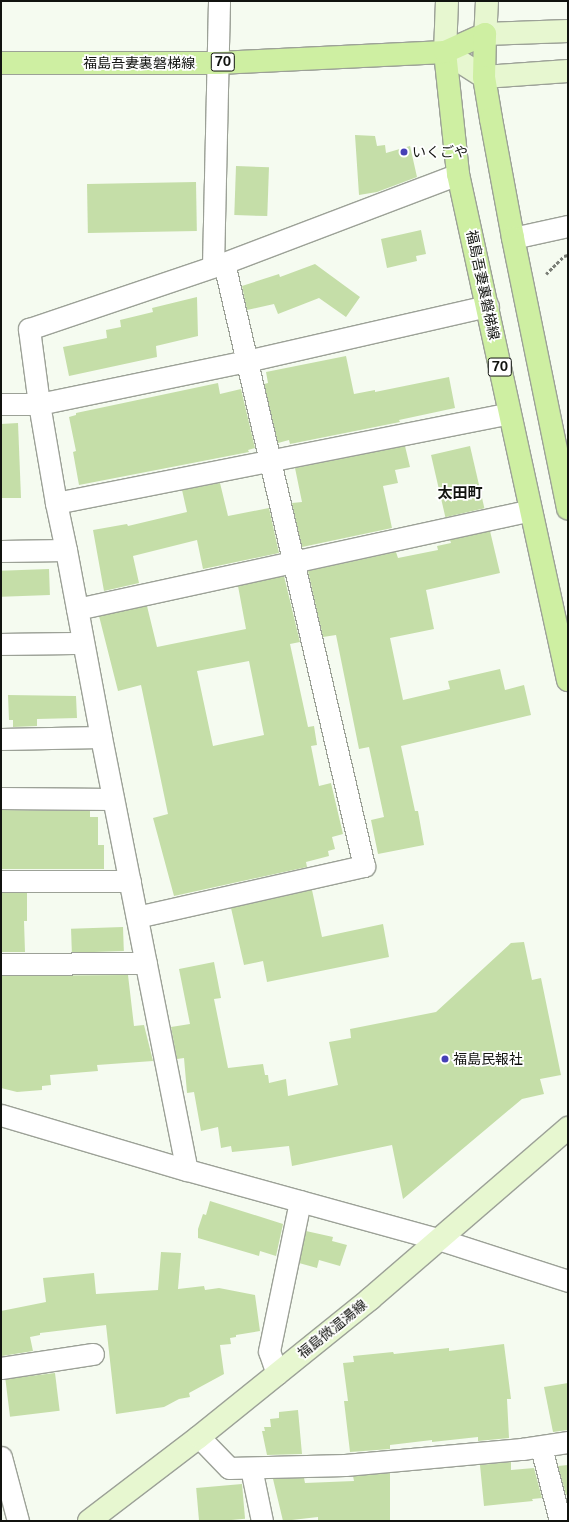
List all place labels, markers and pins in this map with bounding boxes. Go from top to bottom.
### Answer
place label: いくごや [412,144,468,160]
marker: いくごや [399,147,409,157]
place label: 福島民報社 [453,1051,523,1067]
marker: 福島民報社 [440,1054,450,1064]

